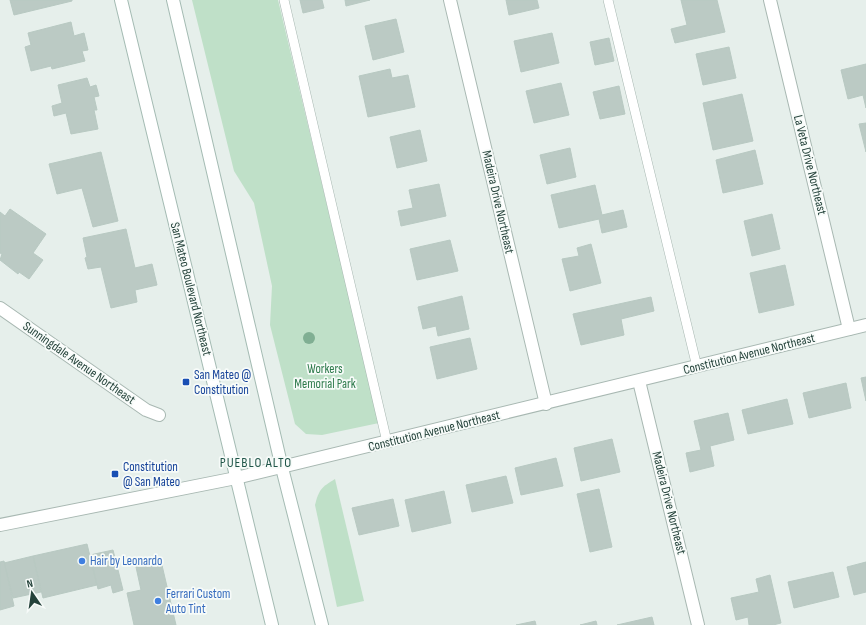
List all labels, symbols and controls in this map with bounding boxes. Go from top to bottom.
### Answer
street label: La Veta Drive Northeast [790,113,830,217]
street label: Madeira Drive Northeast [478,149,518,255]
street label: San Mateo Boulevard Northeast [167,221,215,357]
street label: Sunningdale Avenue Northeast [20,318,138,408]
street label: Constitution Avenue Northeast [681,330,817,378]
park label: Workers Memorial Park [294,361,356,392]
place label: San Mateo @ Constitution [194,367,251,398]
marker: San Mateo @ Constitution [181,377,191,387]
street label: Constitution Avenue Northeast [366,407,502,455]
street label: Madeira Drive Northeast [648,450,690,556]
district label: PUEBLO ALTO [220,454,292,471]
place label: Constitution @ San Mateo [123,459,180,490]
marker: Constitution @ San Mateo [110,469,120,479]
place label: Hair by Leonardo [90,553,162,569]
marker: Hair by Leonardo [77,556,87,566]
north arrow [12,573,52,613]
text: N [26,577,34,591]
place label: Ferrari Custom Auto Tint [165,586,230,617]
marker: Ferrari Custom Auto Tint [153,596,163,606]

